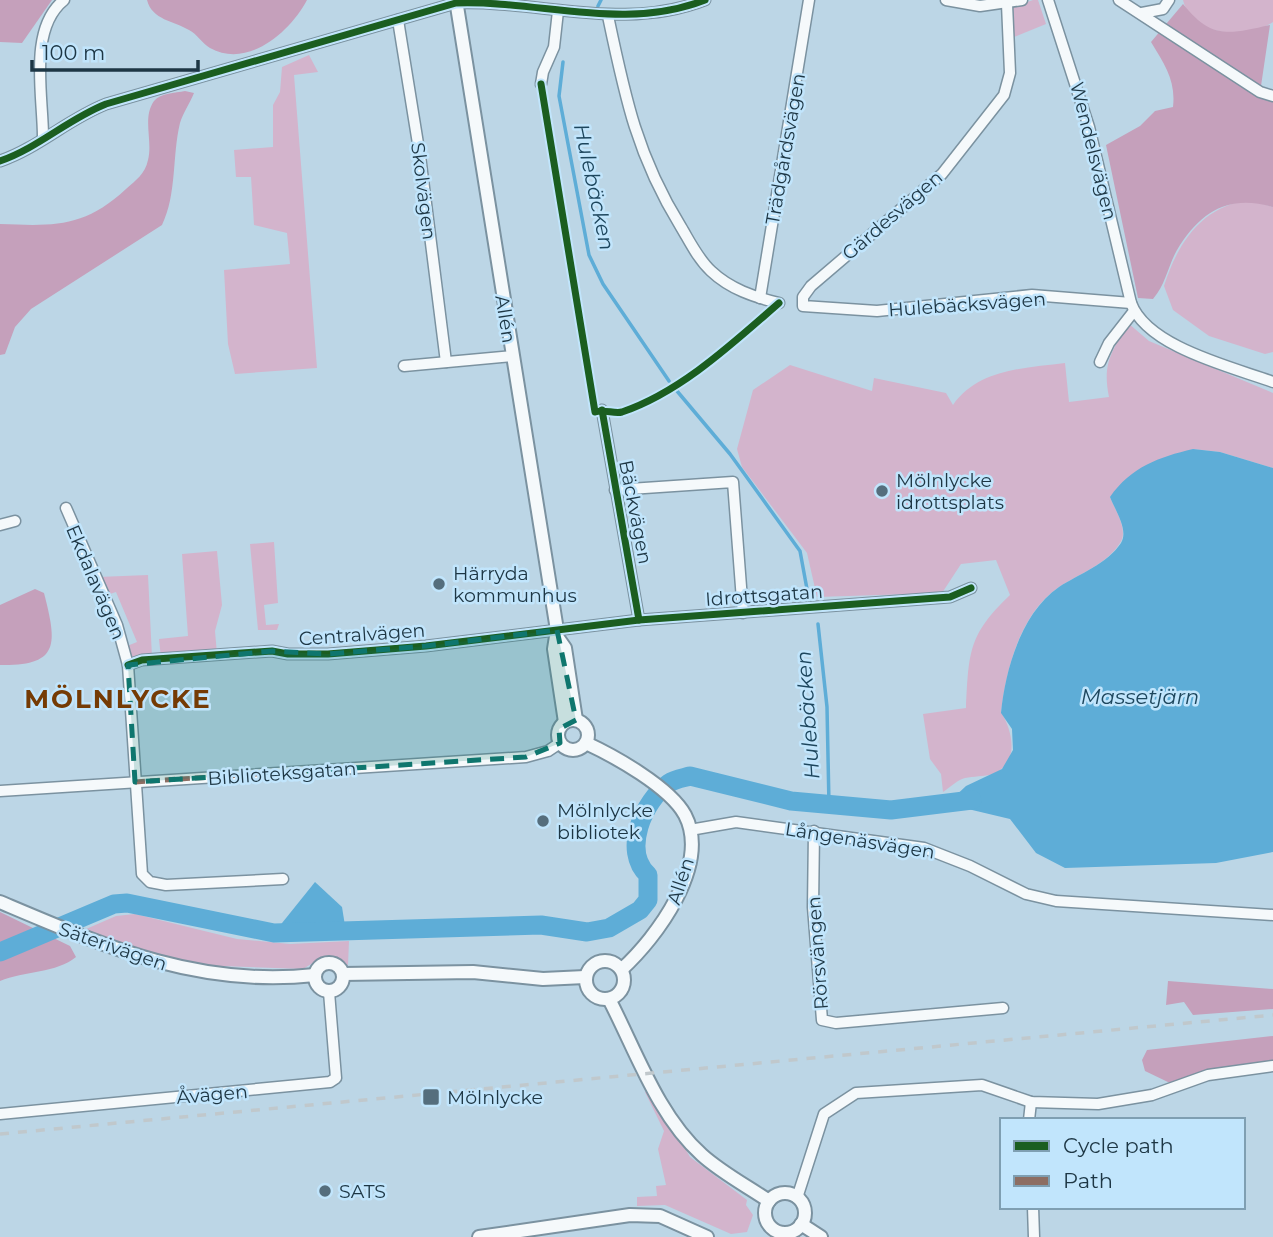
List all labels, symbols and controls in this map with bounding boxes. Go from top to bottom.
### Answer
scale bar [32,28,198,72]
text: 100 m [42,40,105,65]
street label: Trädgårdsvägen [761,71,810,227]
street label: Wendelsvägen [1065,80,1122,223]
water label: Hulebäcken [569,121,620,252]
street label: Skolvägen [406,141,441,241]
street label: Gärdesvägen [838,166,947,265]
street label: Hulebäcksvägen [887,288,1047,321]
street label: Allén [490,293,521,345]
street label: Bäckvägen [614,458,657,566]
place label: Mölnlycke idrottsplats [896,469,1004,514]
marker: Mölnlycke idrottsplats [874,483,890,499]
street label: Ekdalavägen [61,521,130,643]
place label: Härryda kommunhus [453,562,577,607]
marker: Härryda kommunhus [431,576,447,592]
street label: Idrottsgatan [704,580,824,611]
street label: Centralvägen [298,619,426,650]
water label: Hulebäcken [791,650,824,780]
district label: MÖLNLYCKE [24,683,212,715]
water label: Massetjärn [1081,684,1199,709]
street label: Biblioteksgatan [207,757,357,790]
place label: Mölnlycke bibliotek [557,799,653,844]
marker: Mölnlycke bibliotek [535,813,551,829]
street label: Långenäsvägen [783,817,936,864]
street label: Allén [662,855,699,908]
street label: Rörsvängen [802,895,833,1010]
street label: Säterivägen [56,917,170,976]
street label: Åvägen [175,1080,249,1109]
place label: Mölnlycke [447,1086,543,1109]
marker: Mölnlycke [421,1087,441,1107]
legend [1000,1118,1245,1209]
text: Cycle path [1063,1133,1174,1158]
text: Path [1063,1168,1113,1193]
place label: SATS [339,1180,386,1203]
marker: SATS [317,1183,333,1199]

